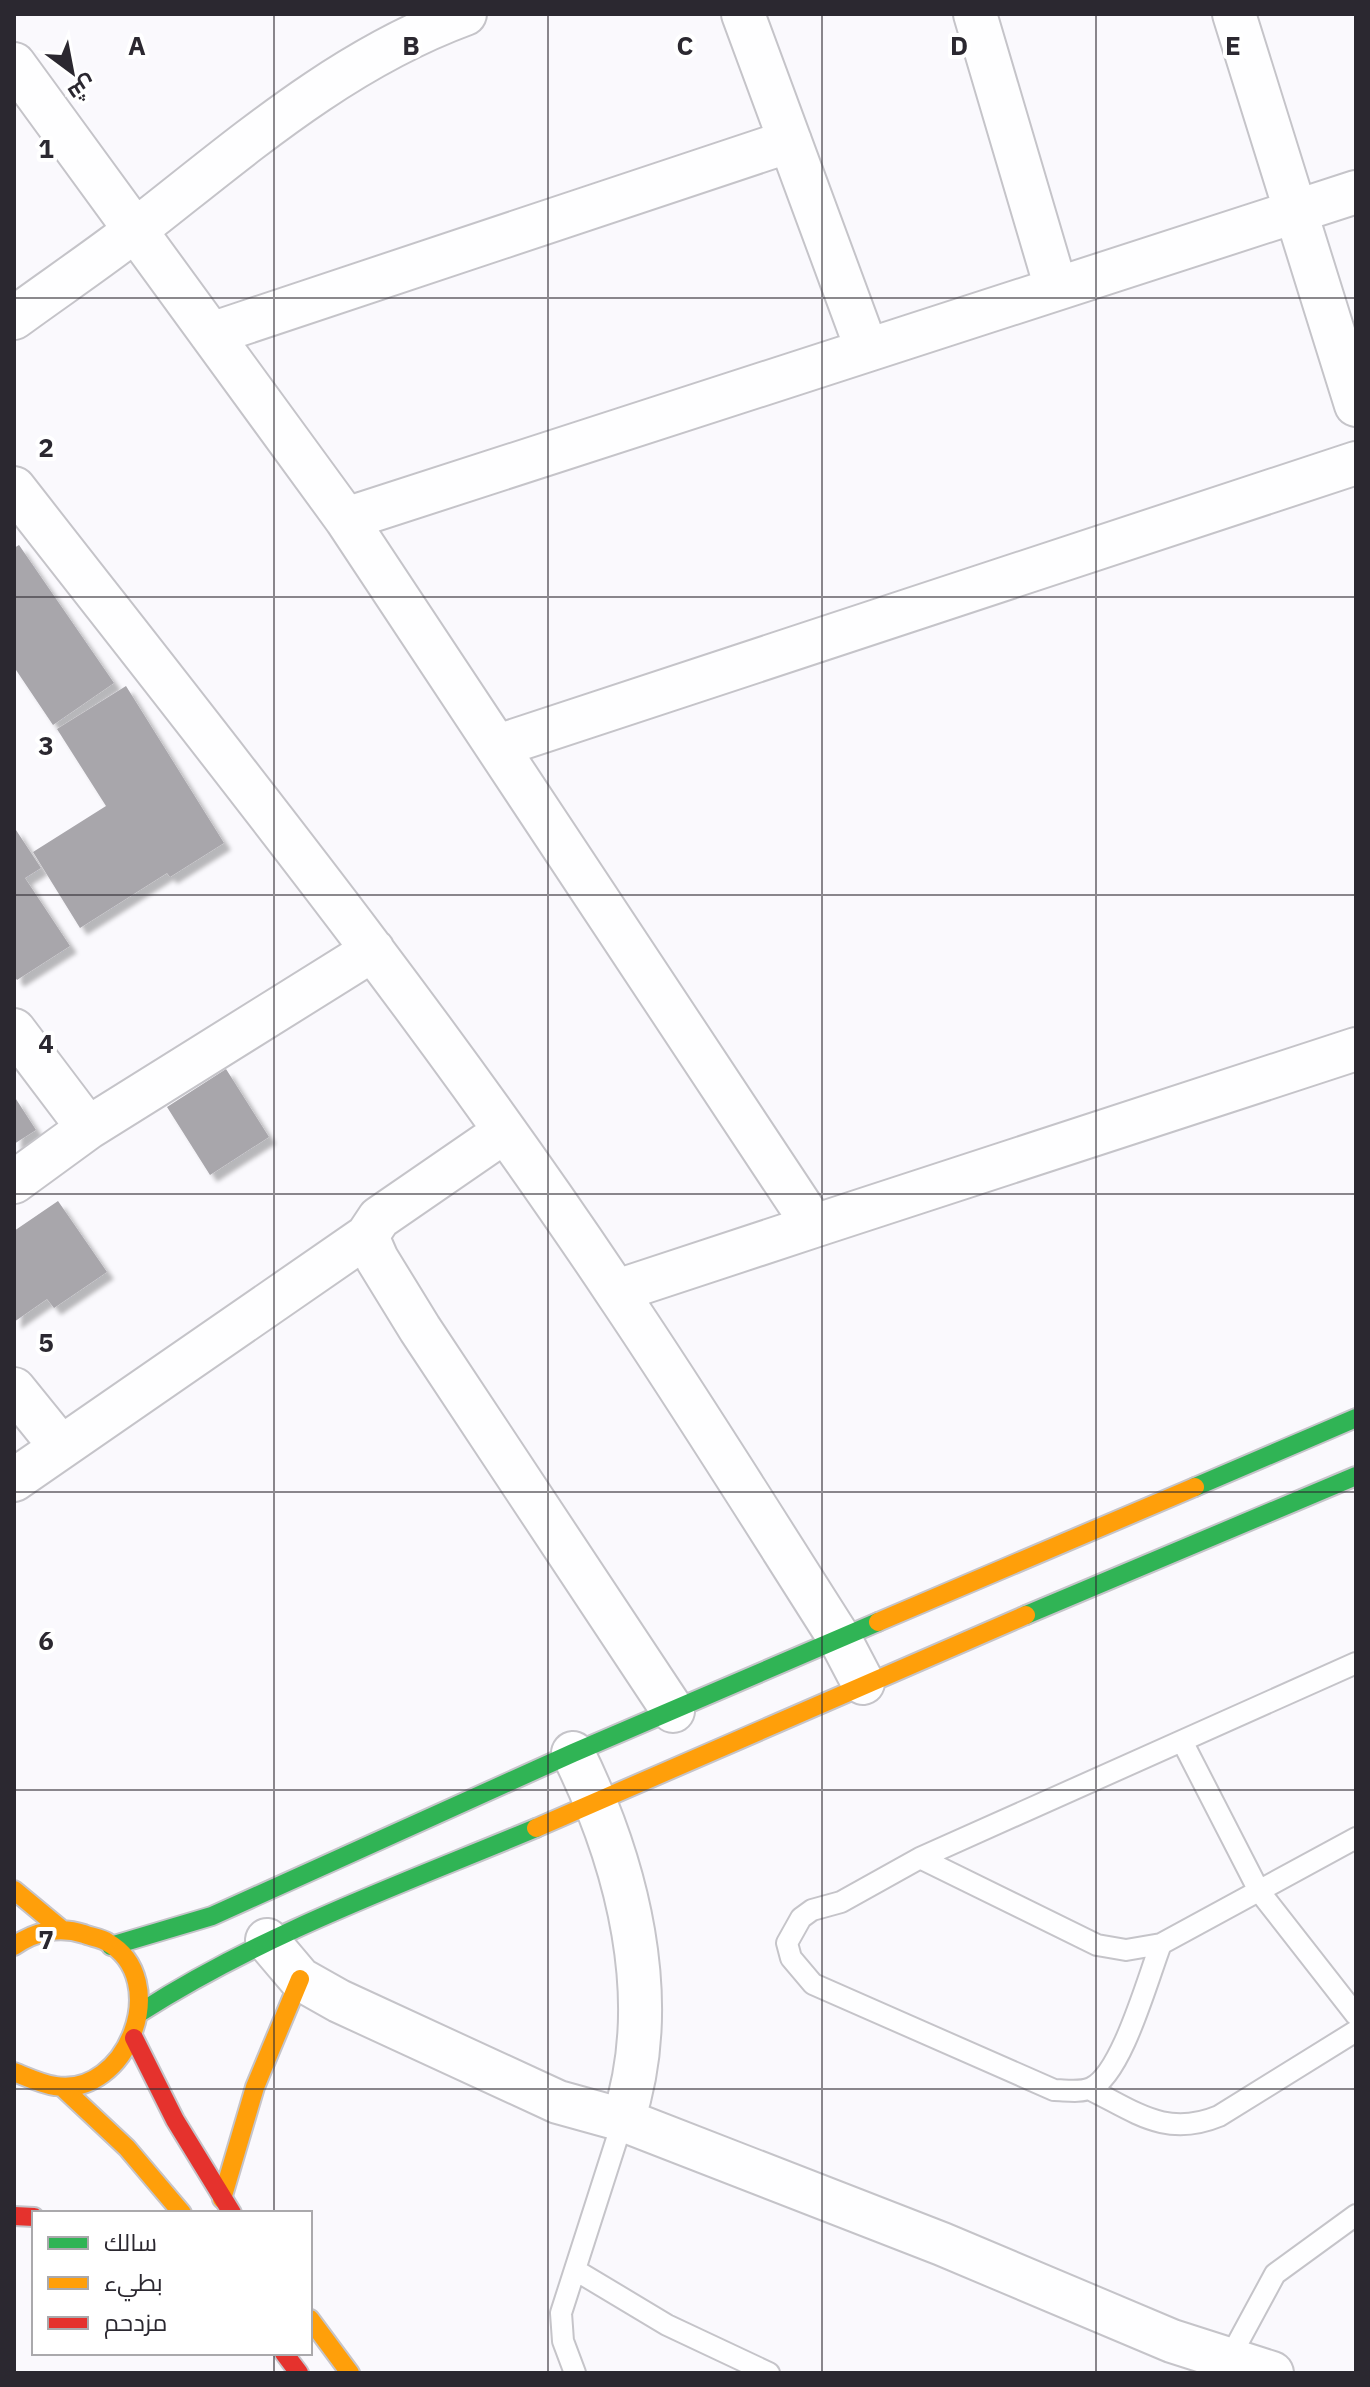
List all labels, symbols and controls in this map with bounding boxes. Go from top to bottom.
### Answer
text: A [128,28,146,62]
text: B [402,28,420,62]
text: C [677,28,694,62]
text: D [950,28,968,62]
text: E [1225,28,1241,62]
north arrow [32,32,112,112]
text: ش [63,70,103,109]
text: 1 [38,131,54,165]
text: 2 [38,430,54,464]
text: 3 [38,728,54,762]
text: 4 [38,1026,54,1060]
text: 5 [38,1325,54,1359]
text: 6 [38,1623,54,1657]
text: 7 [38,1922,54,1956]
legend [32,2211,312,2355]
text: سالك [104,2226,157,2258]
text: بطيء [104,2266,163,2302]
text: مزدحم [104,2306,167,2339]

